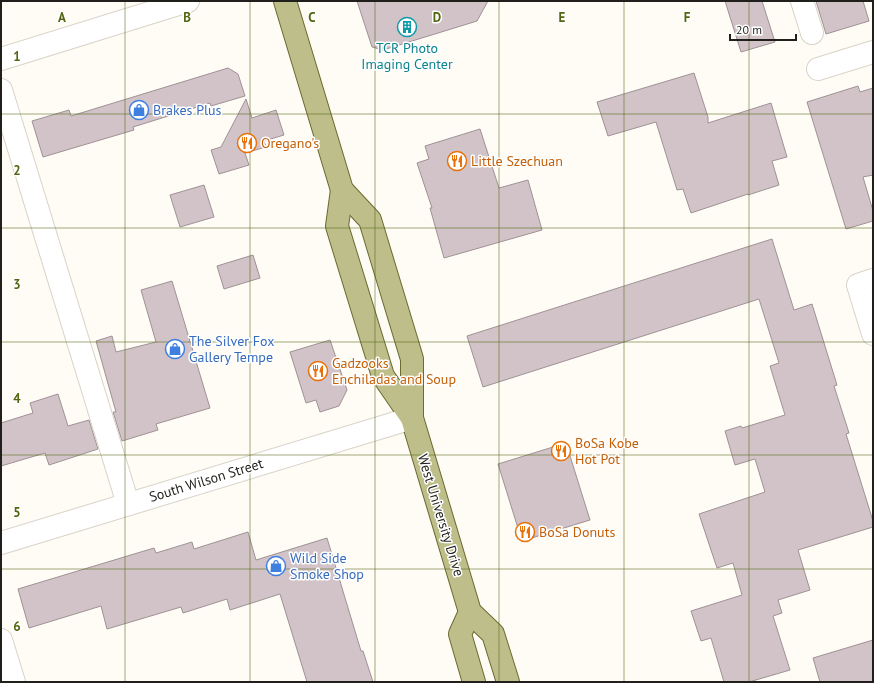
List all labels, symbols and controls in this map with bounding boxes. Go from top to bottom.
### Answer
text: A [58,9,66,26]
text: B [183,9,191,26]
text: C [308,9,316,26]
text: D [433,9,441,26]
text: E [559,9,566,26]
text: F [684,9,691,26]
building icon: TCR Photo Imaging Center [396,16,418,38]
scale bar [730,16,796,42]
text: 20 m [736,22,762,37]
place label: TCR Photo Imaging Center [361,39,453,73]
text: 1 [13,48,21,65]
shop icon: Brakes Plus [128,99,150,121]
place label: Brakes Plus [153,101,222,119]
restaurant icon: Oregano's [236,132,258,154]
place label: Oregano's [261,134,319,152]
restaurant icon: Little Szechuan [446,150,468,172]
place label: Little Szechuan [471,152,563,170]
text: 2 [13,162,21,179]
text: 3 [13,276,21,293]
place label: The Silver Fox Gallery Tempe [189,332,274,366]
shop icon: The Silver Fox Gallery Tempe [164,338,186,360]
place label: Gadzooks Enchiladas and Soup [332,354,456,388]
restaurant icon: Gadzooks Enchiladas and Soup [307,360,329,382]
text: 4 [13,390,21,407]
place label: BoSa Kobe Hot Pot [575,434,639,468]
restaurant icon: BoSa Kobe Hot Pot [550,440,572,462]
street label: West University Drive [414,452,468,578]
street label: South Wilson Street [147,454,265,506]
text: 5 [13,504,21,521]
restaurant icon: BoSa Donuts [514,521,536,543]
place label: BoSa Donuts [539,523,615,541]
place label: Wild Side Smoke Shop [290,549,364,583]
shop icon: Wild Side Smoke Shop [265,555,287,577]
text: 6 [13,618,21,635]

